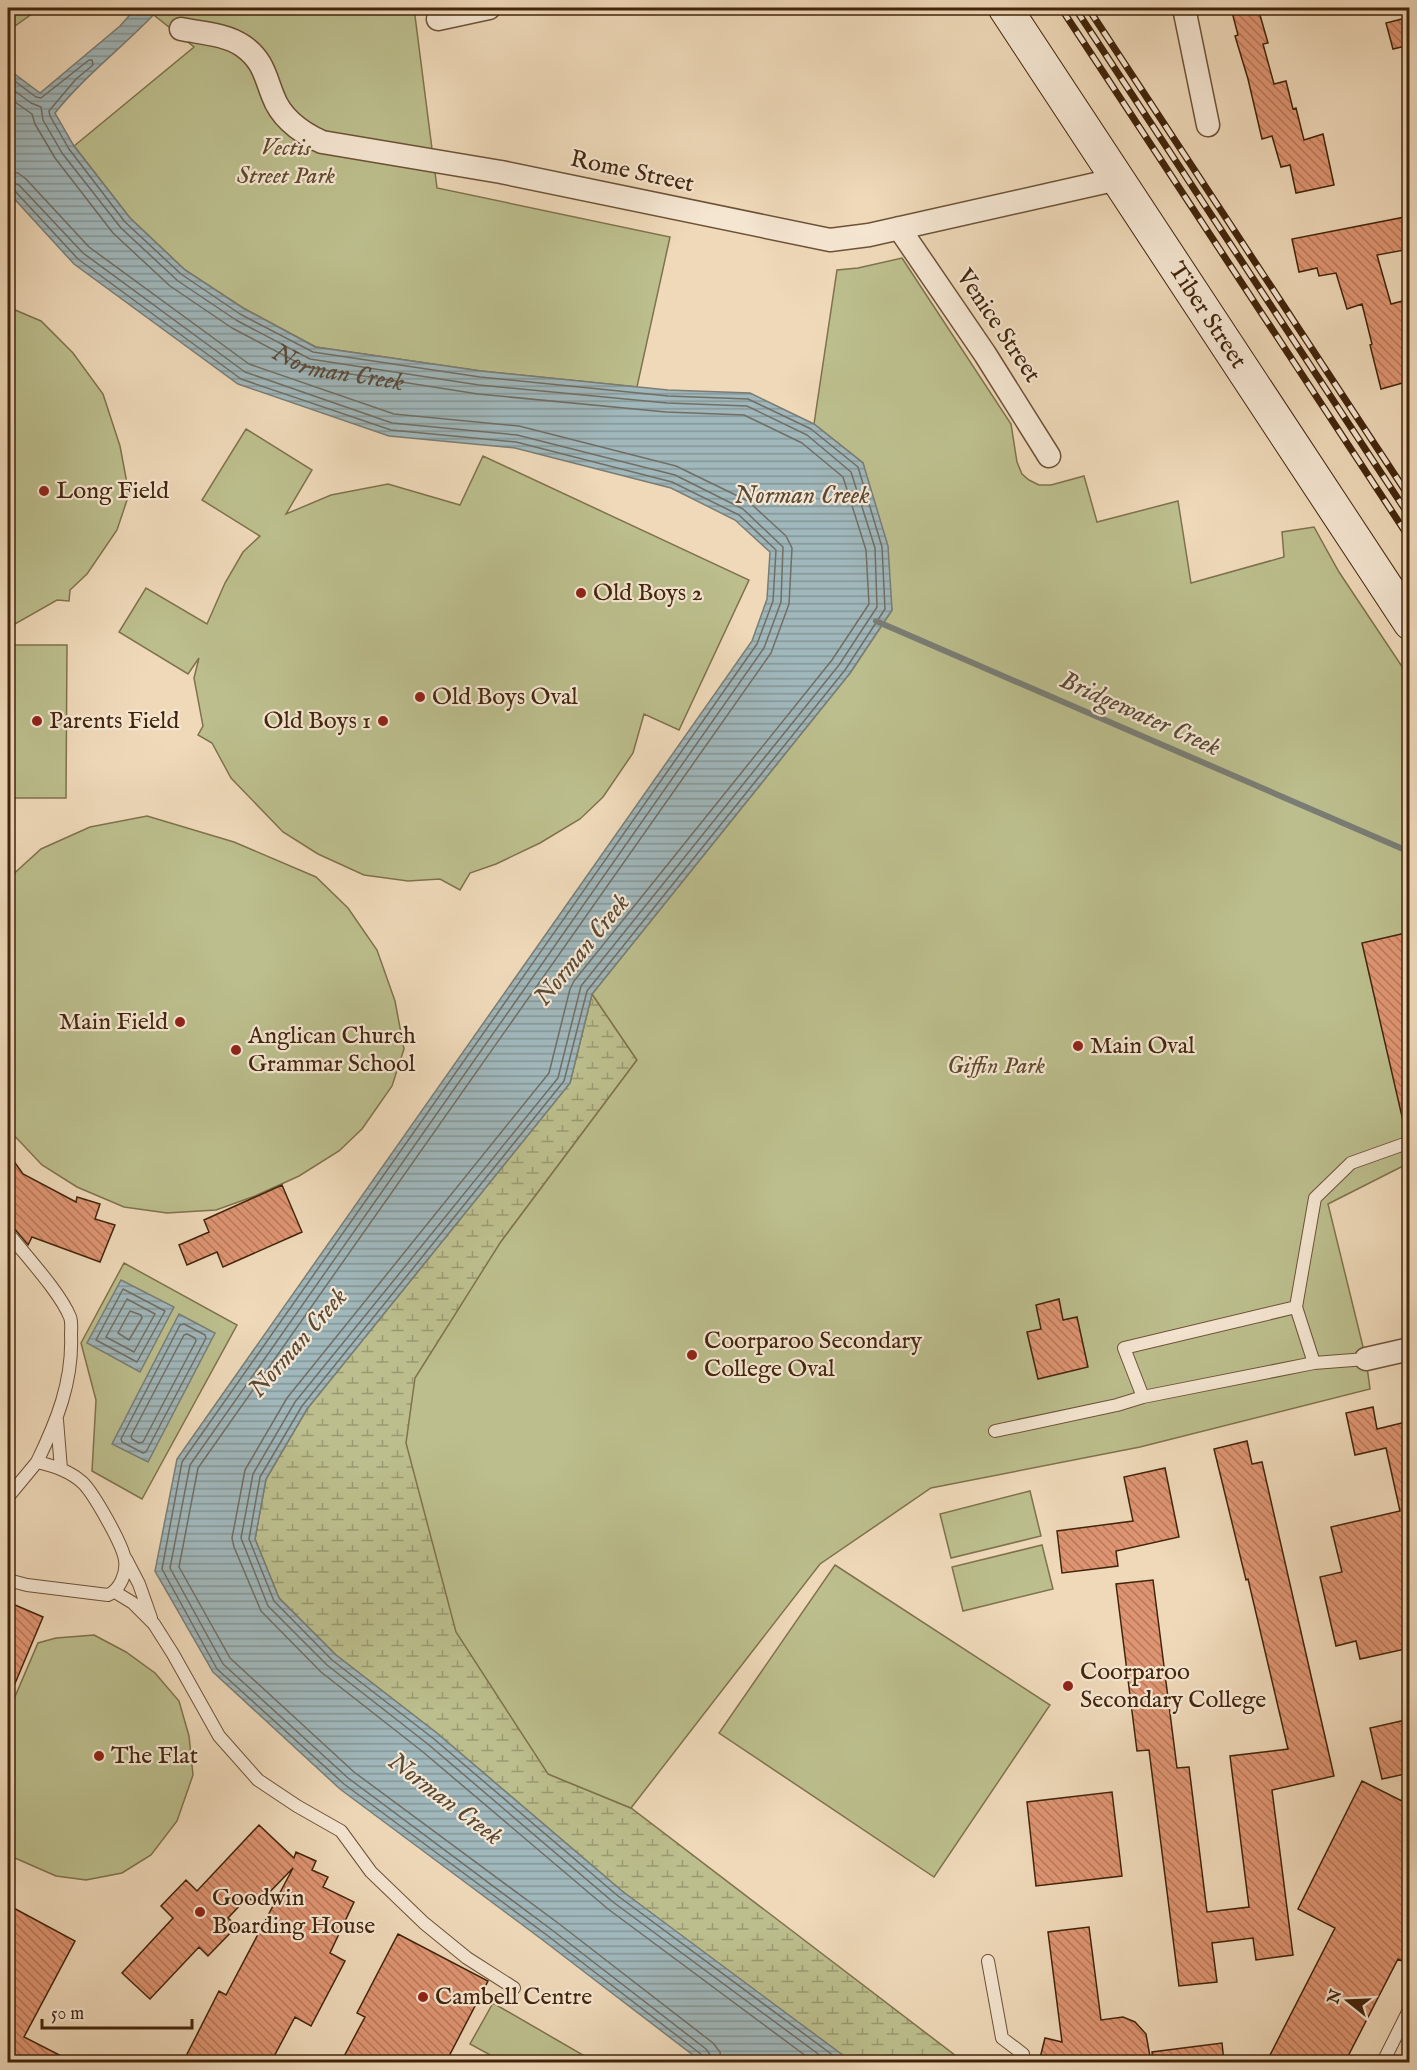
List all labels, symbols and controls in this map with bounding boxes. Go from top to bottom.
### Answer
park label: Vectis Street Park [237,133,336,192]
street label: Rome Street [567,144,697,200]
street label: Tiber Street [1161,256,1254,375]
street label: Venice Street [948,262,1047,389]
water label: Norman Creek [266,336,407,399]
place label: Long Field [56,476,169,507]
water label: Norman Creek [734,479,870,512]
marker: Long Field [37,484,51,498]
place label: Old Boys 2 [593,578,703,609]
marker: Old Boys 2 [574,586,588,600]
water label: Bridgewater Creek [1054,664,1226,765]
place label: Old Boys Oval [432,682,578,713]
marker: Old Boys Oval [413,690,427,704]
place label: Parents Field [49,706,180,737]
place label: Old Boys 1 [264,706,371,737]
marker: Parents Field [30,714,44,728]
marker: Old Boys 1 [376,714,390,728]
water label: Norman Creek [527,887,638,1013]
place label: Main Field [59,1007,168,1038]
marker: Main Field [173,1015,187,1029]
place label: Anglican Church Grammar School [247,1021,416,1080]
place label: Main Oval [1090,1031,1195,1062]
marker: Main Oval [1071,1039,1085,1053]
marker: Anglican Church Grammar School [229,1043,243,1057]
park label: Giffin Park [947,1051,1045,1082]
water label: Norman Creek [241,1281,355,1405]
place label: Coorparoo Secondary College Oval [704,1326,922,1385]
marker: Coorparoo Secondary College Oval [685,1348,699,1362]
place label: Coorparoo Secondary College [1080,1657,1266,1716]
marker: Coorparoo Secondary College [1061,1679,1075,1693]
place label: The Flat [111,1741,198,1772]
water label: Norman Creek [381,1745,509,1853]
marker: The Flat [92,1749,106,1763]
place label: Goodwin Boarding House [212,1883,375,1942]
marker: Goodwin Boarding House [193,1905,207,1919]
north arrow [1318,1971,1378,2031]
place label: Cambell Centre [435,1982,592,2013]
text: N [1324,1987,1347,2008]
marker: Cambell Centre [416,1990,430,2004]
scale bar [42,1992,192,2030]
text: 50 m [51,2003,84,2026]

